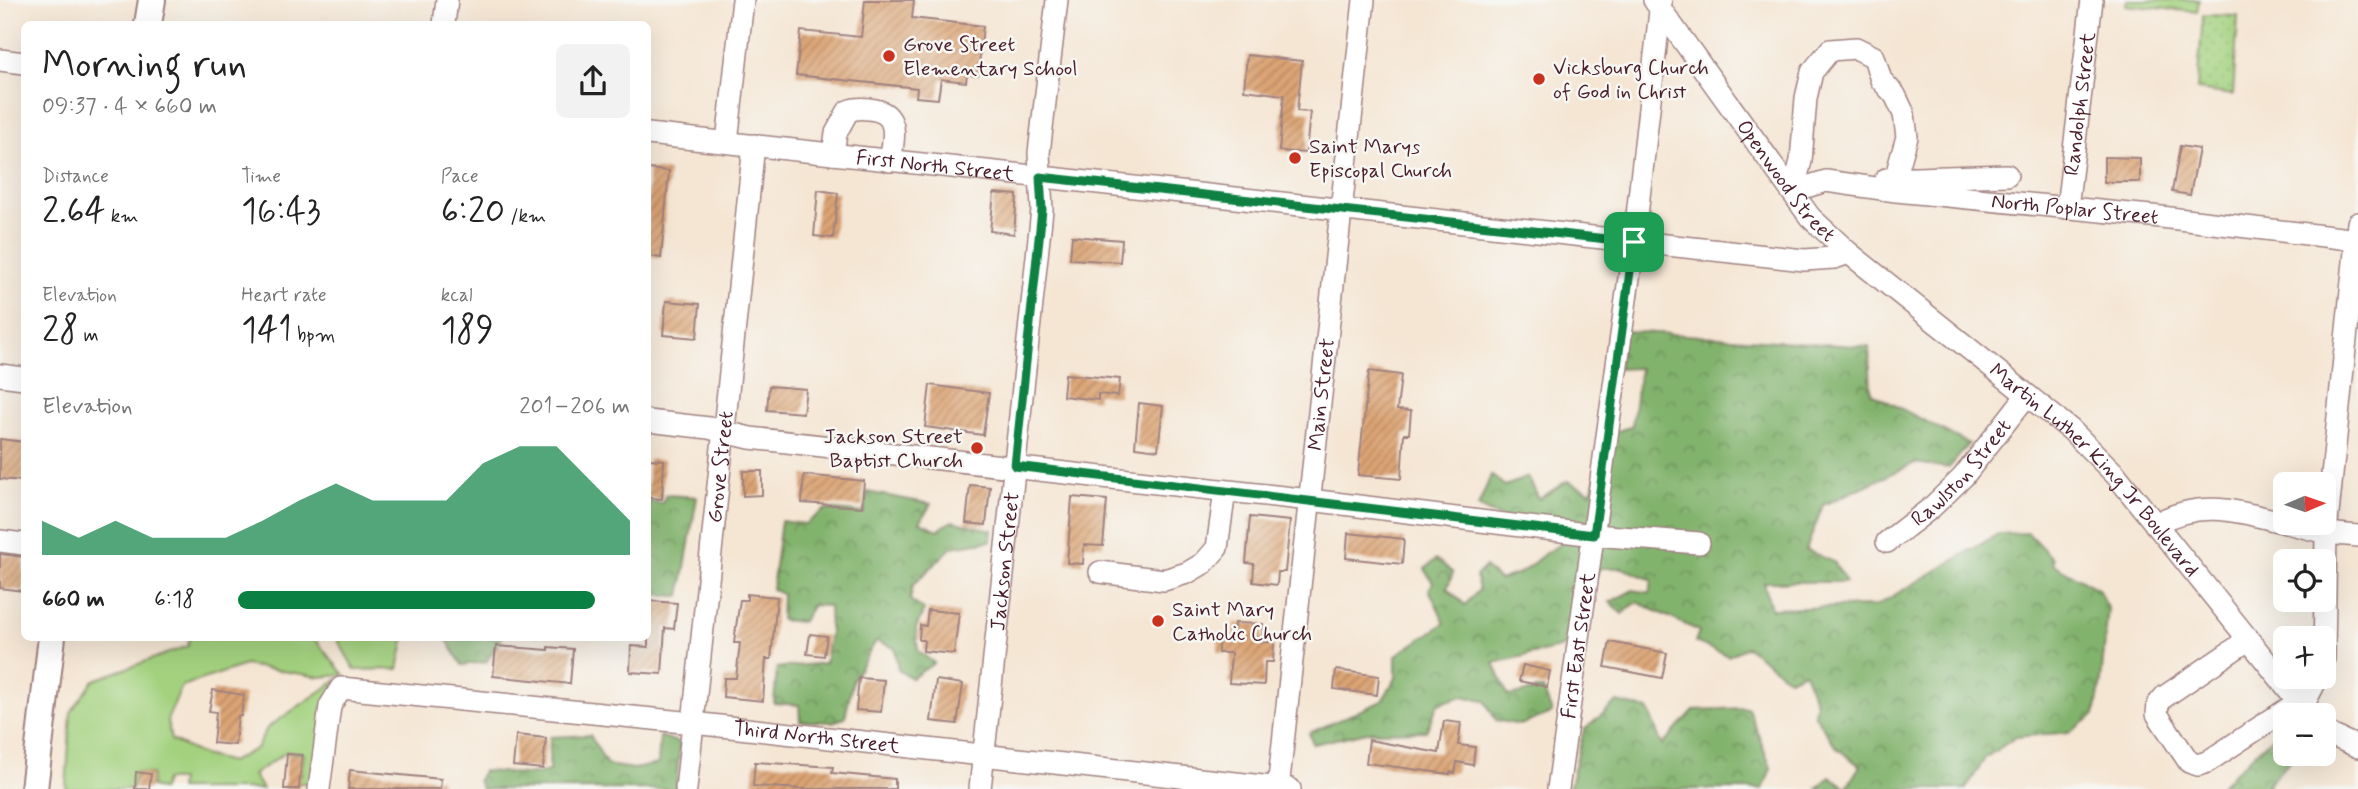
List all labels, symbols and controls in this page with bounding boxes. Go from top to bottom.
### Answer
street label: Randolph Street [2058,30,2103,177]
place label: Grove Street Elementary School [903,31,1078,83]
text: Morning run [42,41,247,90]
button: share [556,44,630,118]
marker: Grove Street Elementary School [881,48,897,64]
place label: Vicksburg Church of God in Christ [1553,54,1709,106]
marker: Vicksburg Church of God in Christ [1531,71,1547,87]
text: 09:37 · 4 × 660 m [42,92,217,122]
street label: Openwood Street [1729,114,1841,249]
place label: Saint Marys Episcopal Church [1309,133,1452,185]
street label: First North Street [855,144,1016,189]
marker: Saint Marys Episcopal Church [1287,150,1303,166]
text: Distance [42,164,109,189]
text: Time [241,164,281,189]
text: Pace [441,164,478,189]
street label: North Poplar Street [1990,187,2160,232]
text: 2.64 [42,189,106,235]
text: 16:43 [241,189,321,235]
text: 6:20 [441,189,505,235]
text: km [106,204,138,229]
text: /km [505,204,546,229]
pin [1604,212,1664,272]
icon: arrive [1615,223,1653,261]
text: Elevation [42,283,117,308]
text: Heart rate [241,283,327,308]
text: kcal [441,283,473,308]
text: 28 [42,308,78,354]
text: 141 [241,308,292,354]
text: 189 [441,308,494,354]
text: m [78,323,99,348]
text: bpm [292,323,335,348]
street label: Main Street [1302,337,1342,452]
street label: Martin Luther King Jr Boulevard [1983,357,2205,583]
text: Elevation [42,392,133,422]
text: 201–206 m [519,392,630,422]
street label: Grove Street [701,409,741,524]
street label: Rawlston Street [1906,413,2018,533]
place label: Jackson Street Baptist Church [823,423,963,475]
marker: Jackson Street Baptist Church [969,440,985,456]
north arrow [2273,472,2336,536]
map controls [2273,472,2336,766]
street label: Jackson Street [984,490,1027,632]
button: locate [2273,549,2336,612]
street label: First East Street [1555,570,1603,721]
text: 660 m [42,585,105,615]
text: 6:18 [154,585,195,615]
place label: Saint Mary Catholic Church [1172,596,1312,648]
marker: Saint Mary Catholic Church [1150,613,1166,629]
button: + [2273,626,2336,689]
button: − [2273,703,2336,766]
street label: Third North Street [732,715,902,761]

